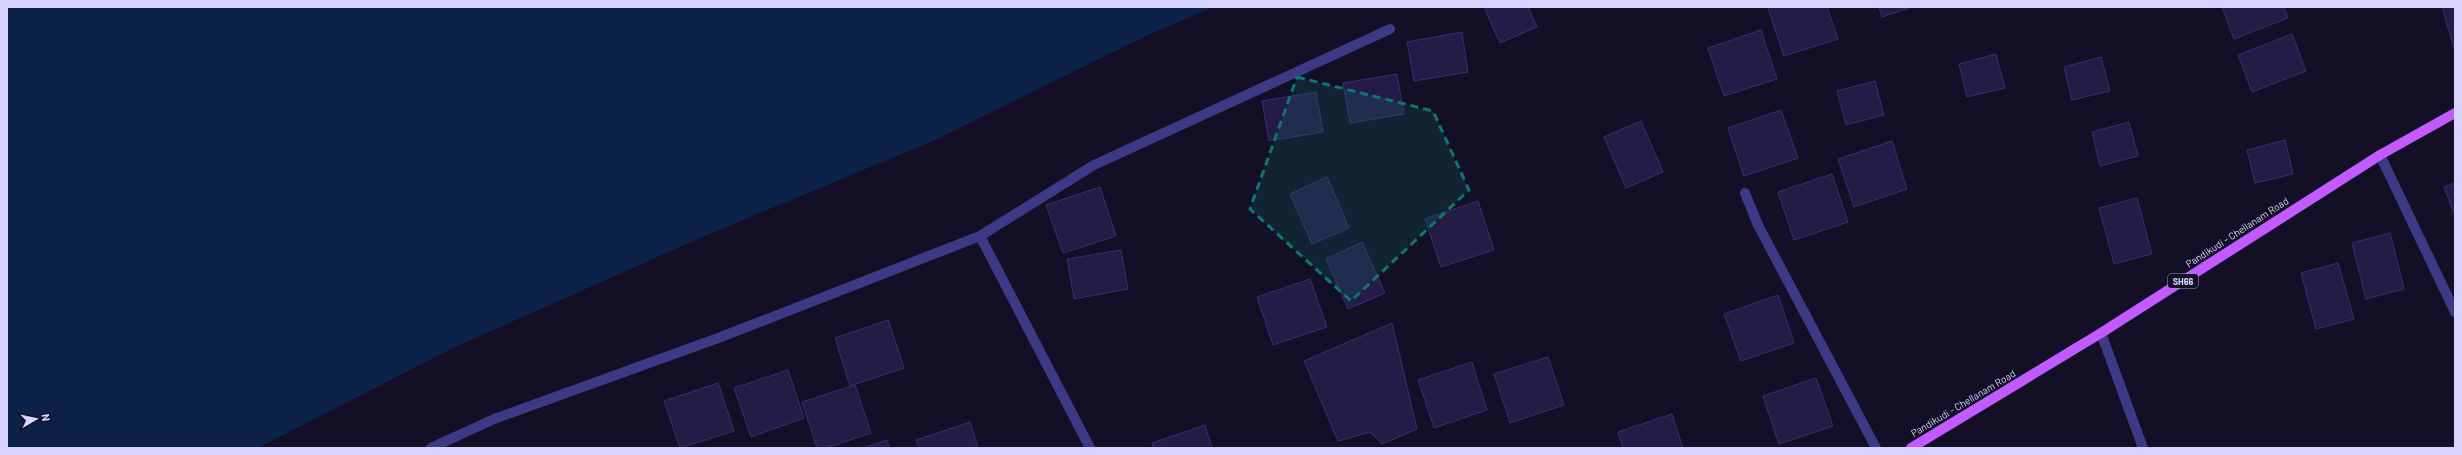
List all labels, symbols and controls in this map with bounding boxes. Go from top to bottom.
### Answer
street label: Pandikudi - Chellanam Road [2183,194,2291,270]
road number: SH66 [2168,274,2198,288]
street label: Pandikudi - Chellanam Road [1908,367,2018,439]
north arrow [16,399,56,439]
text: N [39,413,53,422]

